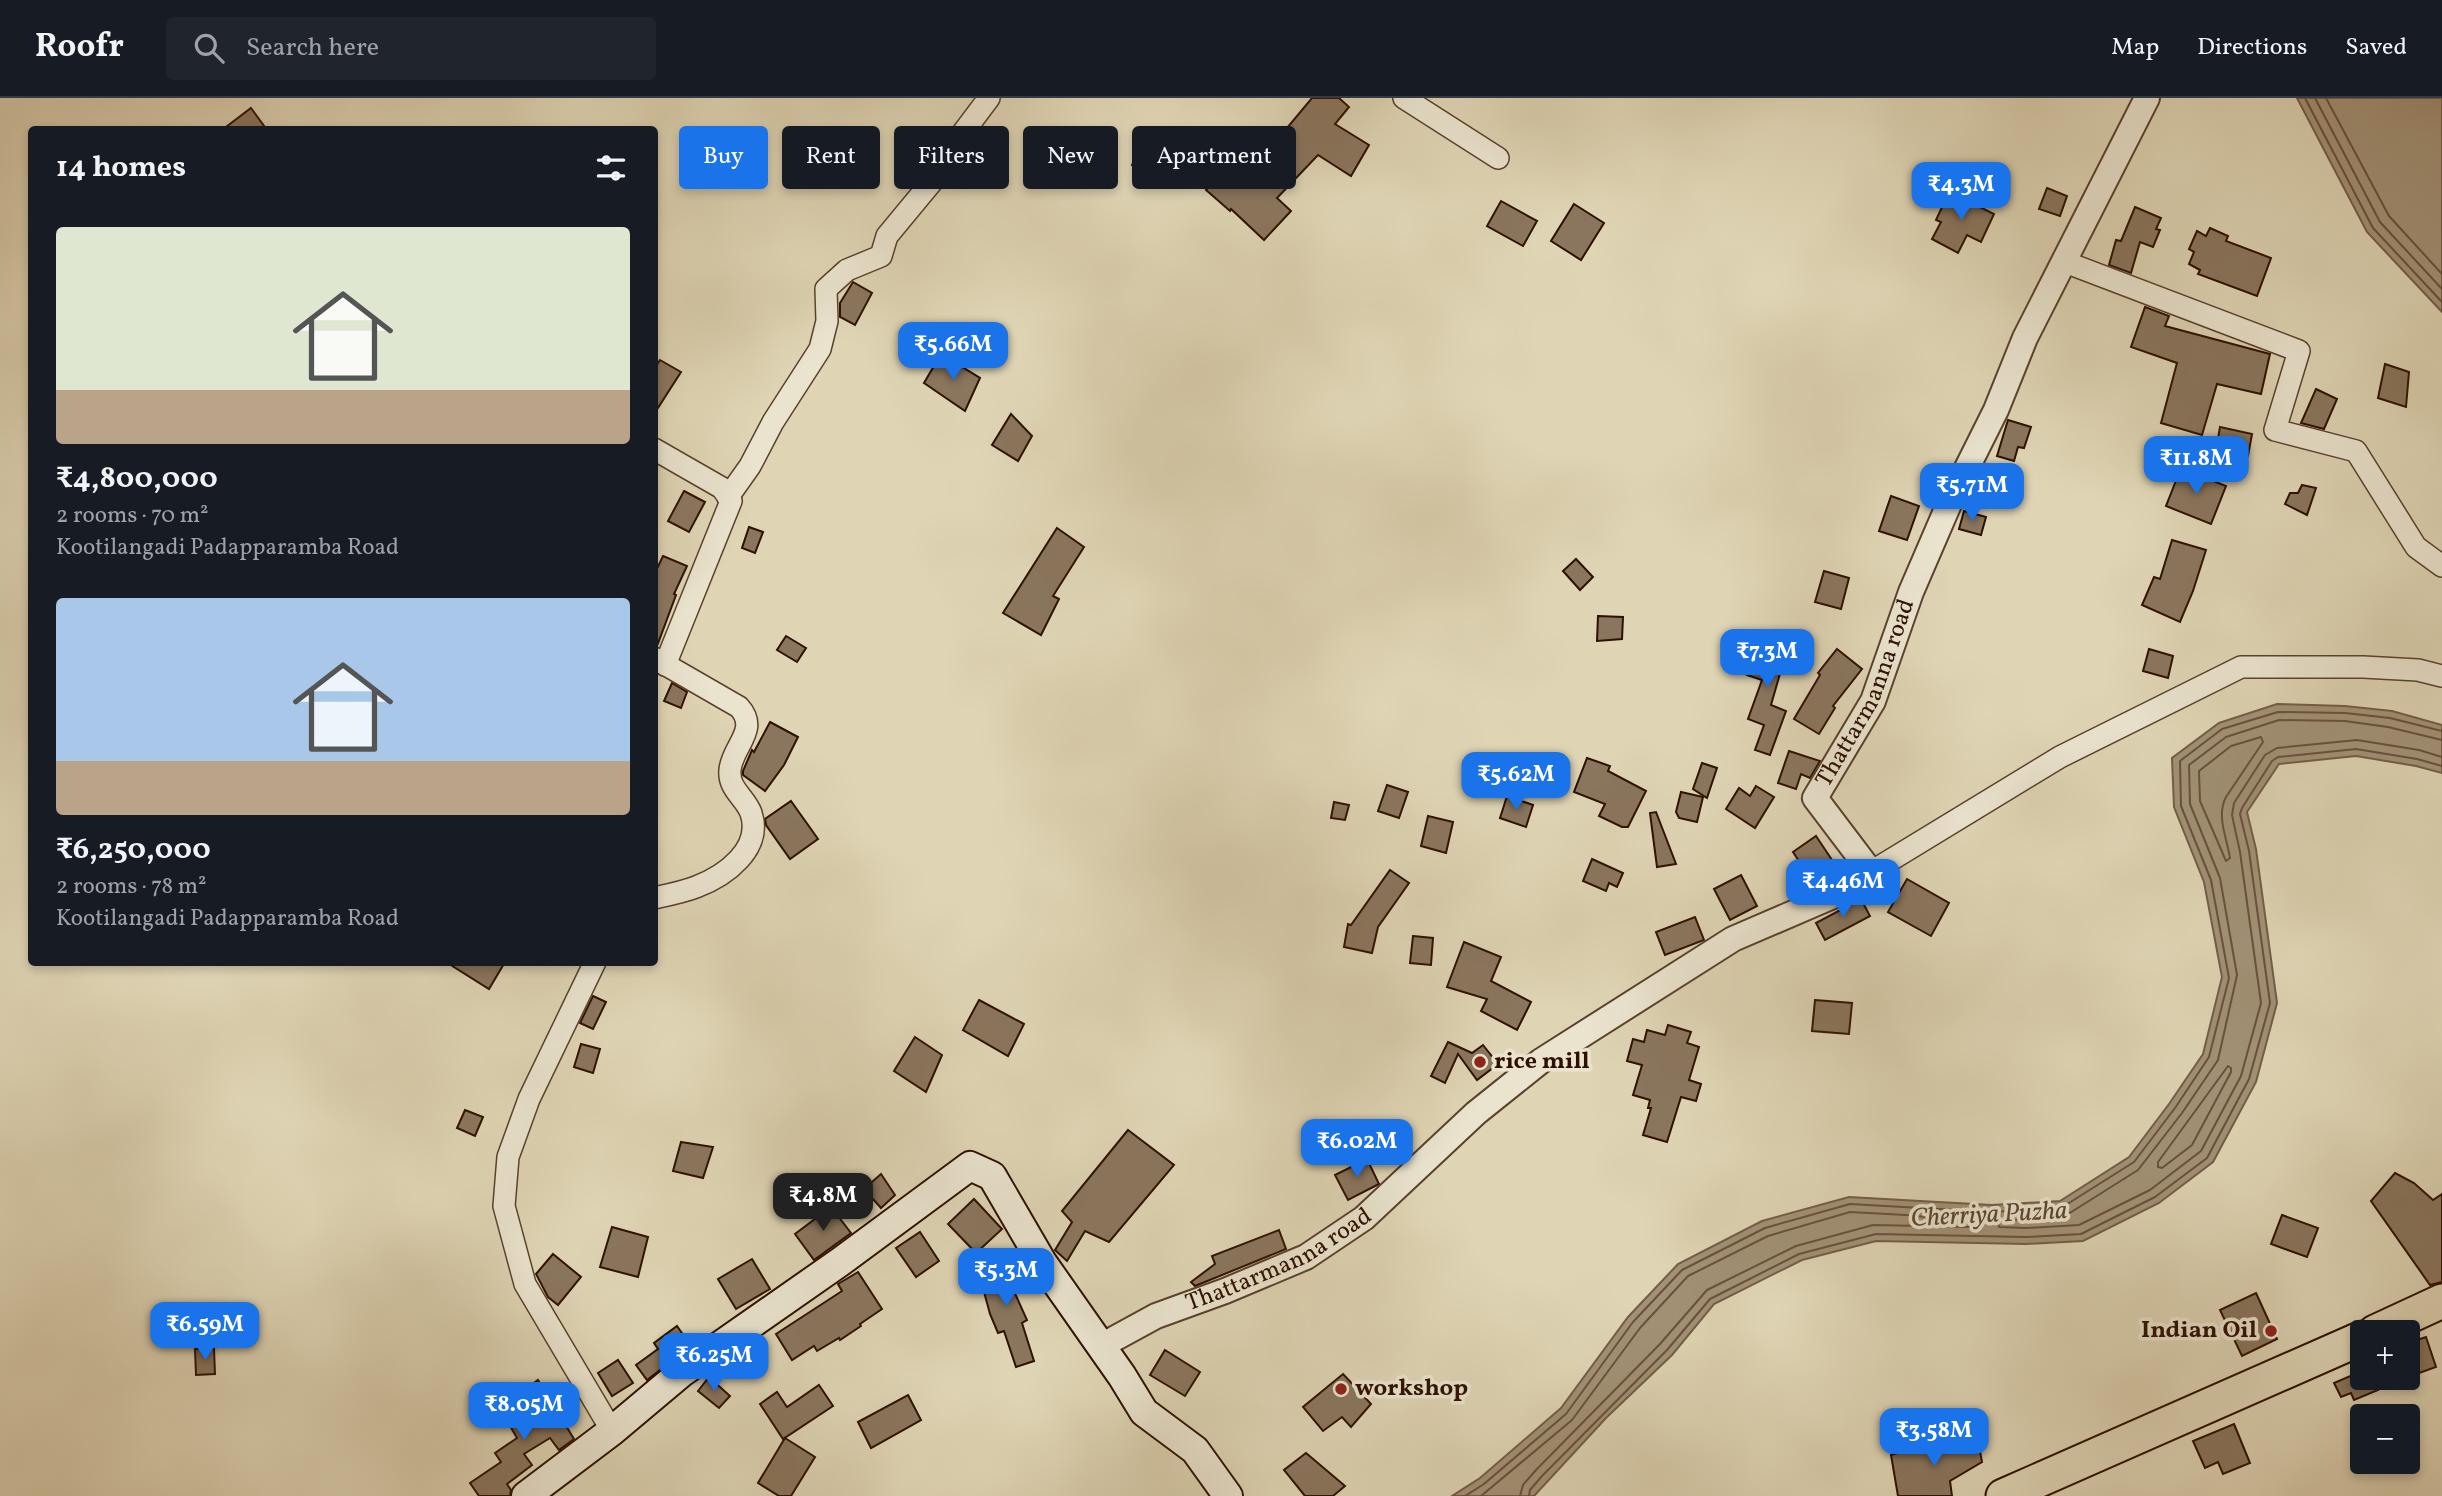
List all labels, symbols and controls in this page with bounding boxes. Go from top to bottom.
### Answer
search box [166,17,656,80]
text: Roofr [35,25,124,71]
icon: search [190,29,228,67]
text: Search here [246,30,379,66]
text: Map [2111,31,2159,65]
text: Directions [2197,31,2307,65]
text: Saved [2345,31,2407,65]
chip: Buy [679,126,768,189]
chip: Rent [782,126,880,189]
chip: Filters [894,126,1009,189]
chip: New [1023,126,1118,189]
chip: Apartment [1132,126,1296,189]
text: 14 homes [56,147,186,189]
icon: filters [592,149,630,187]
pin: ₹4.3M [1912,162,2010,222]
text: ₹4.3M [1928,169,1994,201]
icon: home [280,273,406,399]
pin: ₹5.66M [896,322,1010,382]
text: ₹5.66M [914,329,992,361]
pin: ₹11.8M [2139,436,2253,496]
text: ₹11.8M [2160,443,2232,475]
text: ₹4,800,000 [56,458,218,500]
pin: ₹5.71M [1915,464,2029,523]
text: ₹5.71M [1936,470,2008,502]
text: 2 rooms · 70 m² [56,500,209,532]
text: Kootilangadi Padapparamba Road [56,532,399,564]
street label: Thattarmanna road [1808,595,1924,794]
pin: ₹7.3M [1718,630,1816,689]
text: ₹7.3M [1736,636,1798,668]
icon: home [280,644,406,770]
pin: ₹5.62M [1459,752,1573,812]
text: ₹5.62M [1477,759,1555,791]
text: ₹6,250,000 [56,829,211,871]
pin: ₹4.46M [1786,860,1900,919]
text: ₹4.46M [1802,866,1884,898]
text: 2 rooms · 78 m² [56,871,207,903]
text: Kootilangadi Padapparamba Road [56,903,399,935]
place label: rice mill [1494,1045,1590,1079]
marker: rice mill [1472,1054,1488,1070]
pin: ₹6.02M [1300,1119,1414,1179]
text: ₹6.02M [1317,1126,1397,1158]
pin: ₹4.8M [774,1174,872,1233]
text: ₹4.8M [789,1180,857,1212]
water label: Cherriya Puzha [1910,1193,2068,1237]
street label: Thattarmanna road [1181,1200,1379,1321]
pin: ₹5.3M [957,1248,1055,1308]
text: ₹5.3M [974,1255,1038,1287]
pin: ₹6.59M [148,1302,262,1362]
text: ₹6.59M [166,1309,244,1341]
place label: Indian Oil [2141,1314,2257,1348]
map controls [2350,1320,2420,1474]
button: + [2350,1320,2420,1390]
marker: Indian Oil [2263,1323,2279,1339]
pin: ₹6.25M [657,1334,771,1393]
text: ₹6.25M [675,1340,753,1372]
place label: workshop [1355,1372,1468,1406]
marker: workshop [1333,1381,1349,1397]
pin: ₹8.05M [467,1382,581,1442]
text: ₹8.05M [485,1389,563,1421]
button: − [2350,1404,2420,1474]
pin: ₹3.58M [1877,1408,1991,1468]
text: ₹3.58M [1896,1415,1972,1447]

